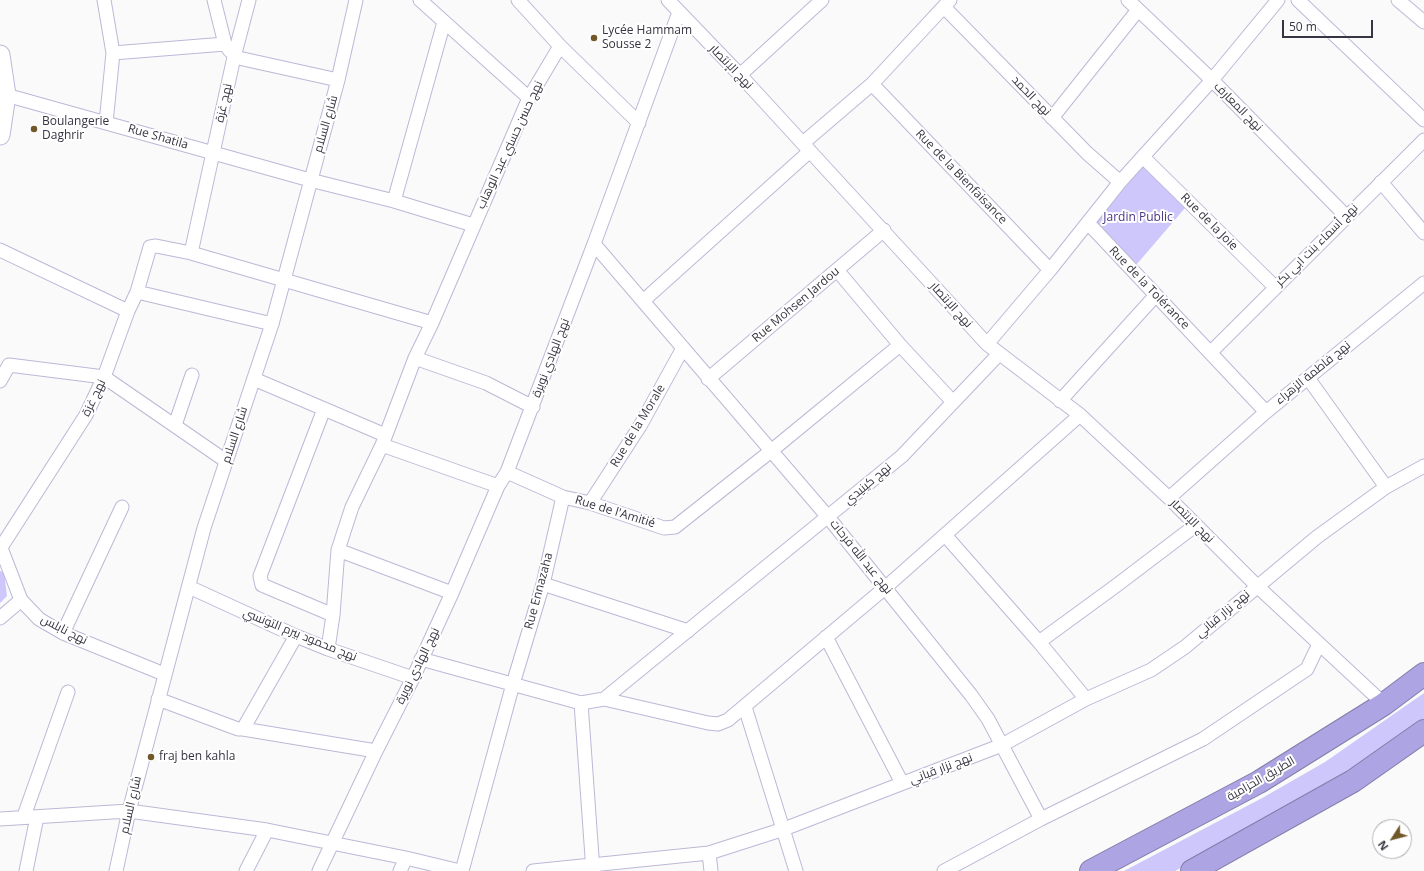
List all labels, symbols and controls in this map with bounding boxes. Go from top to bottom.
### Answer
scale bar [1284,12,1375,38]
text: 50 m [1289,18,1317,35]
place label: Lycée Hammam Sousse 2 [602,24,692,52]
marker: Lycée Hammam Sousse 2 [589,33,599,43]
street label: نهج الإنتصار [706,42,756,92]
street label: نهج الحمد [1008,73,1054,119]
street label: نهج حسن حسني عبد الوهاب [474,79,546,211]
street label: نهج المعارف [1211,80,1265,134]
street label: نهج غزة [213,82,235,124]
street label: شارع السلام [311,94,341,154]
place label: Boulangerie Daghrir [42,115,109,143]
street label: Rue Shatila [126,122,190,152]
marker: Boulangerie Daghrir [29,124,39,134]
street label: Rue de la Bienfaisance [912,127,1010,227]
street label: Rue de la Joie [1177,190,1241,254]
street label: نهج أسماء بنت ابي بكر [1273,201,1361,289]
park label: Jardin Public [1103,211,1173,225]
street label: Rue de la Tolérance [1106,244,1192,332]
street label: Rue Mohsen Jardou [749,264,843,346]
street label: نهج الإنتصار [927,279,975,331]
street label: نهج الهادي نويرة [529,316,573,400]
street label: نهج فاطمة الزهراء [1272,338,1354,408]
street label: نهج غزة [79,377,109,419]
street label: Rue de la Morale [608,382,668,470]
street label: شارع السلام [219,405,251,465]
street label: نهج كينيدي [842,460,894,508]
street label: Rue de l'Amitié [573,493,657,531]
street label: نهج الإنتصار [1167,496,1217,546]
street label: نهج عبد الله فرحات [827,517,895,597]
street label: Rue Ennazaha [522,551,556,631]
street label: نهج نزار قباني [1193,587,1253,641]
street label: نهج محمود بيرم التونسي [241,606,359,664]
street label: نهج نابلس [38,612,90,648]
street label: نهج الهادي نويرة [393,625,443,707]
place label: fraj ben kahla [159,750,235,764]
street label: نهج نزار قباني [907,750,975,788]
marker: fraj ben kahla [146,752,156,762]
street label: الطريق الحزامية [1225,754,1297,804]
street label: شارع السلام [117,775,145,835]
north arrow [1372,819,1412,859]
text: N [1374,838,1391,854]

